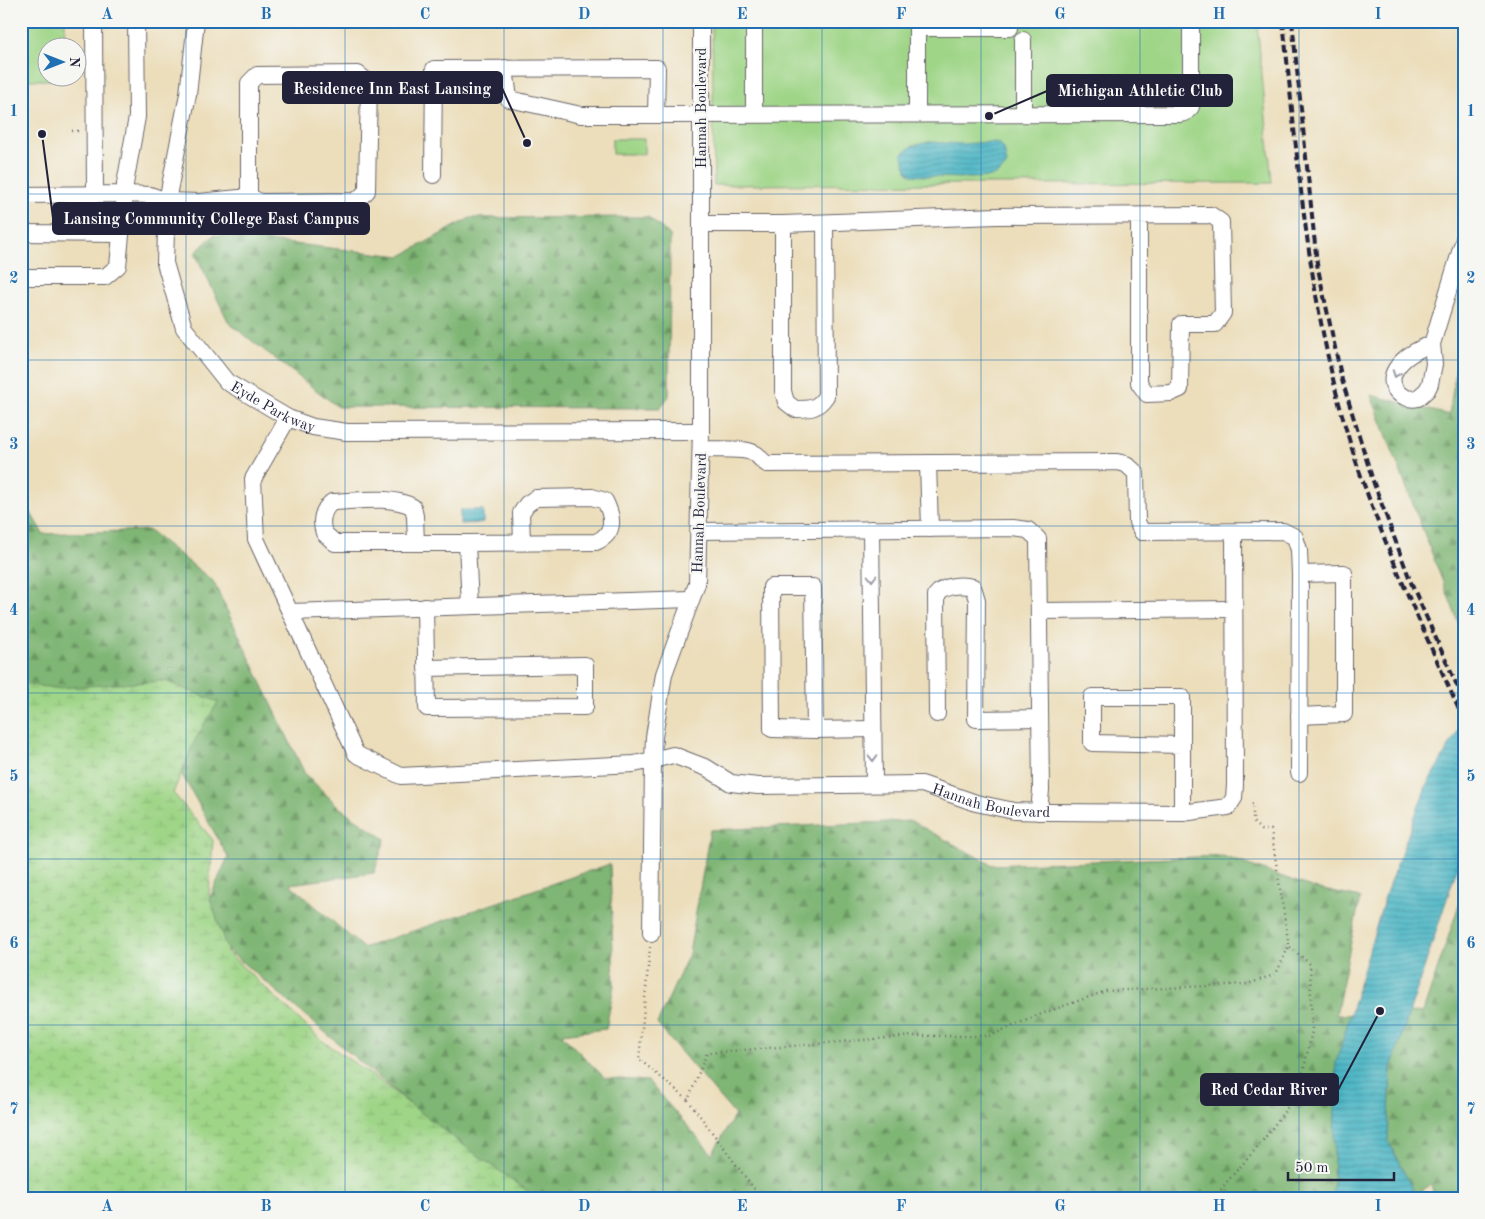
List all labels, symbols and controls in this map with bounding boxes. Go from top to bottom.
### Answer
text: A [101,7,113,23]
text: B [260,7,272,23]
text: C [420,7,430,23]
text: D [578,7,590,23]
text: E [736,7,748,23]
text: F [896,7,907,23]
text: G [1054,7,1066,23]
text: H [1212,7,1226,23]
text: I [1374,7,1382,23]
north arrow [38,38,88,88]
street label: Hannah Boulevard [695,47,710,168]
text: N [67,57,81,68]
callout: Residence Inn East Lansing [283,72,502,103]
callout: Michigan Athletic Club [1047,75,1232,106]
text: Residence Inn East Lansing [293,82,491,98]
text: Michigan Athletic Club [1057,84,1223,100]
text: 1 [9,104,19,120]
text: 1 [1466,104,1476,120]
callout: Lansing Community College East Campus [53,203,369,234]
text: Lansing Community College East Campus [63,212,359,228]
text: 2 [9,271,19,287]
text: 2 [1466,271,1476,287]
one-way arrow [1392,369,1402,378]
street label: Eyde Parkway [227,380,317,436]
text: 3 [9,437,19,453]
text: 3 [1466,437,1476,453]
street label: Hannah Boulevard [691,452,710,574]
one-way arrow [867,574,877,582]
text: 4 [9,603,19,619]
text: 4 [1466,603,1476,619]
one-way arrow [868,754,878,762]
text: 5 [9,769,19,785]
text: 5 [1466,769,1476,785]
street label: Hannah Boulevard [930,782,1051,821]
text: 6 [9,936,19,952]
text: 6 [1466,936,1476,952]
callout: Red Cedar River [1201,1074,1338,1105]
text: Red Cedar River [1210,1083,1328,1099]
text: 7 [9,1102,19,1118]
text: 7 [1466,1102,1476,1118]
scale bar [1288,1149,1394,1181]
text: 50 m [1295,1161,1329,1176]
text: A [101,1199,113,1215]
text: B [260,1199,272,1215]
text: C [420,1199,430,1215]
text: D [578,1199,590,1215]
text: E [736,1199,748,1215]
text: F [896,1199,907,1215]
text: G [1054,1199,1066,1215]
text: H [1212,1199,1226,1215]
text: I [1374,1199,1382,1215]

